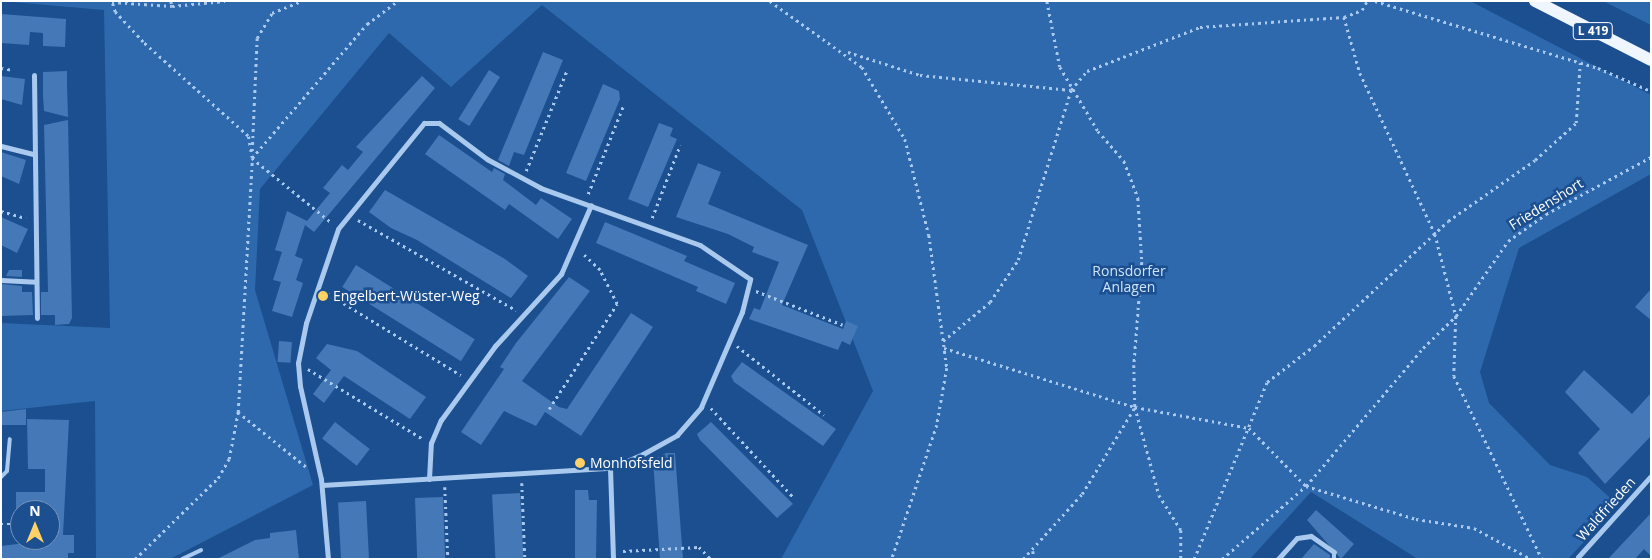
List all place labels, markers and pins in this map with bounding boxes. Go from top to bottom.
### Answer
place label: Engelbert-Wüster-Weg [333,288,480,304]
marker: Engelbert-Wüster-Weg [317,290,329,302]
place label: Monhofsfeld [590,455,673,471]
marker: Monhofsfeld [574,457,586,469]

